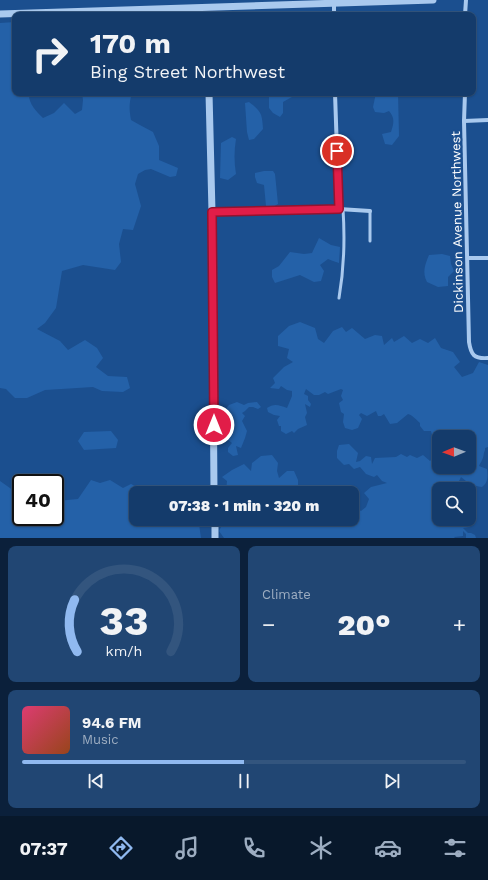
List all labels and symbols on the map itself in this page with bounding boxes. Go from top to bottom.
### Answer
street label: Dickinson Avenue Northwest [448,130,466,313]
pin [320,134,354,168]
position arrow [193,404,235,446]
north arrow [432,430,476,474]
speed limit sign: 40 [12,474,64,526]

